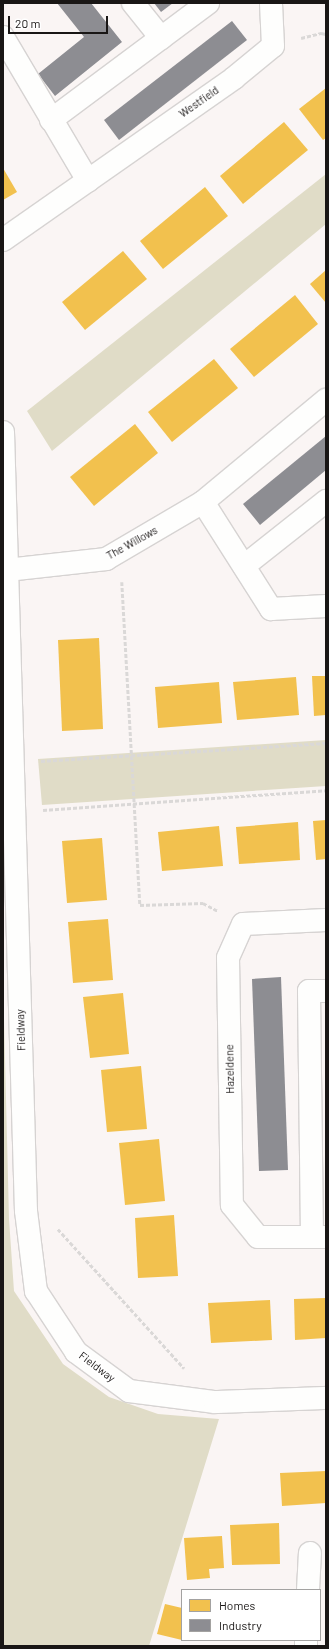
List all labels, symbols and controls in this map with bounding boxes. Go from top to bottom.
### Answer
scale bar [10,8,110,34]
text: 20 m [15,16,41,30]
street label: Westfield [177,84,221,120]
street label: The Willows [104,524,160,562]
street label: Fieldway [14,1009,28,1051]
street label: Hazeldene [223,1044,237,1094]
street label: Fieldway [76,1349,118,1385]
legend [181,1589,321,1641]
text: Homes [219,1598,255,1612]
text: Industry [219,1618,262,1632]

